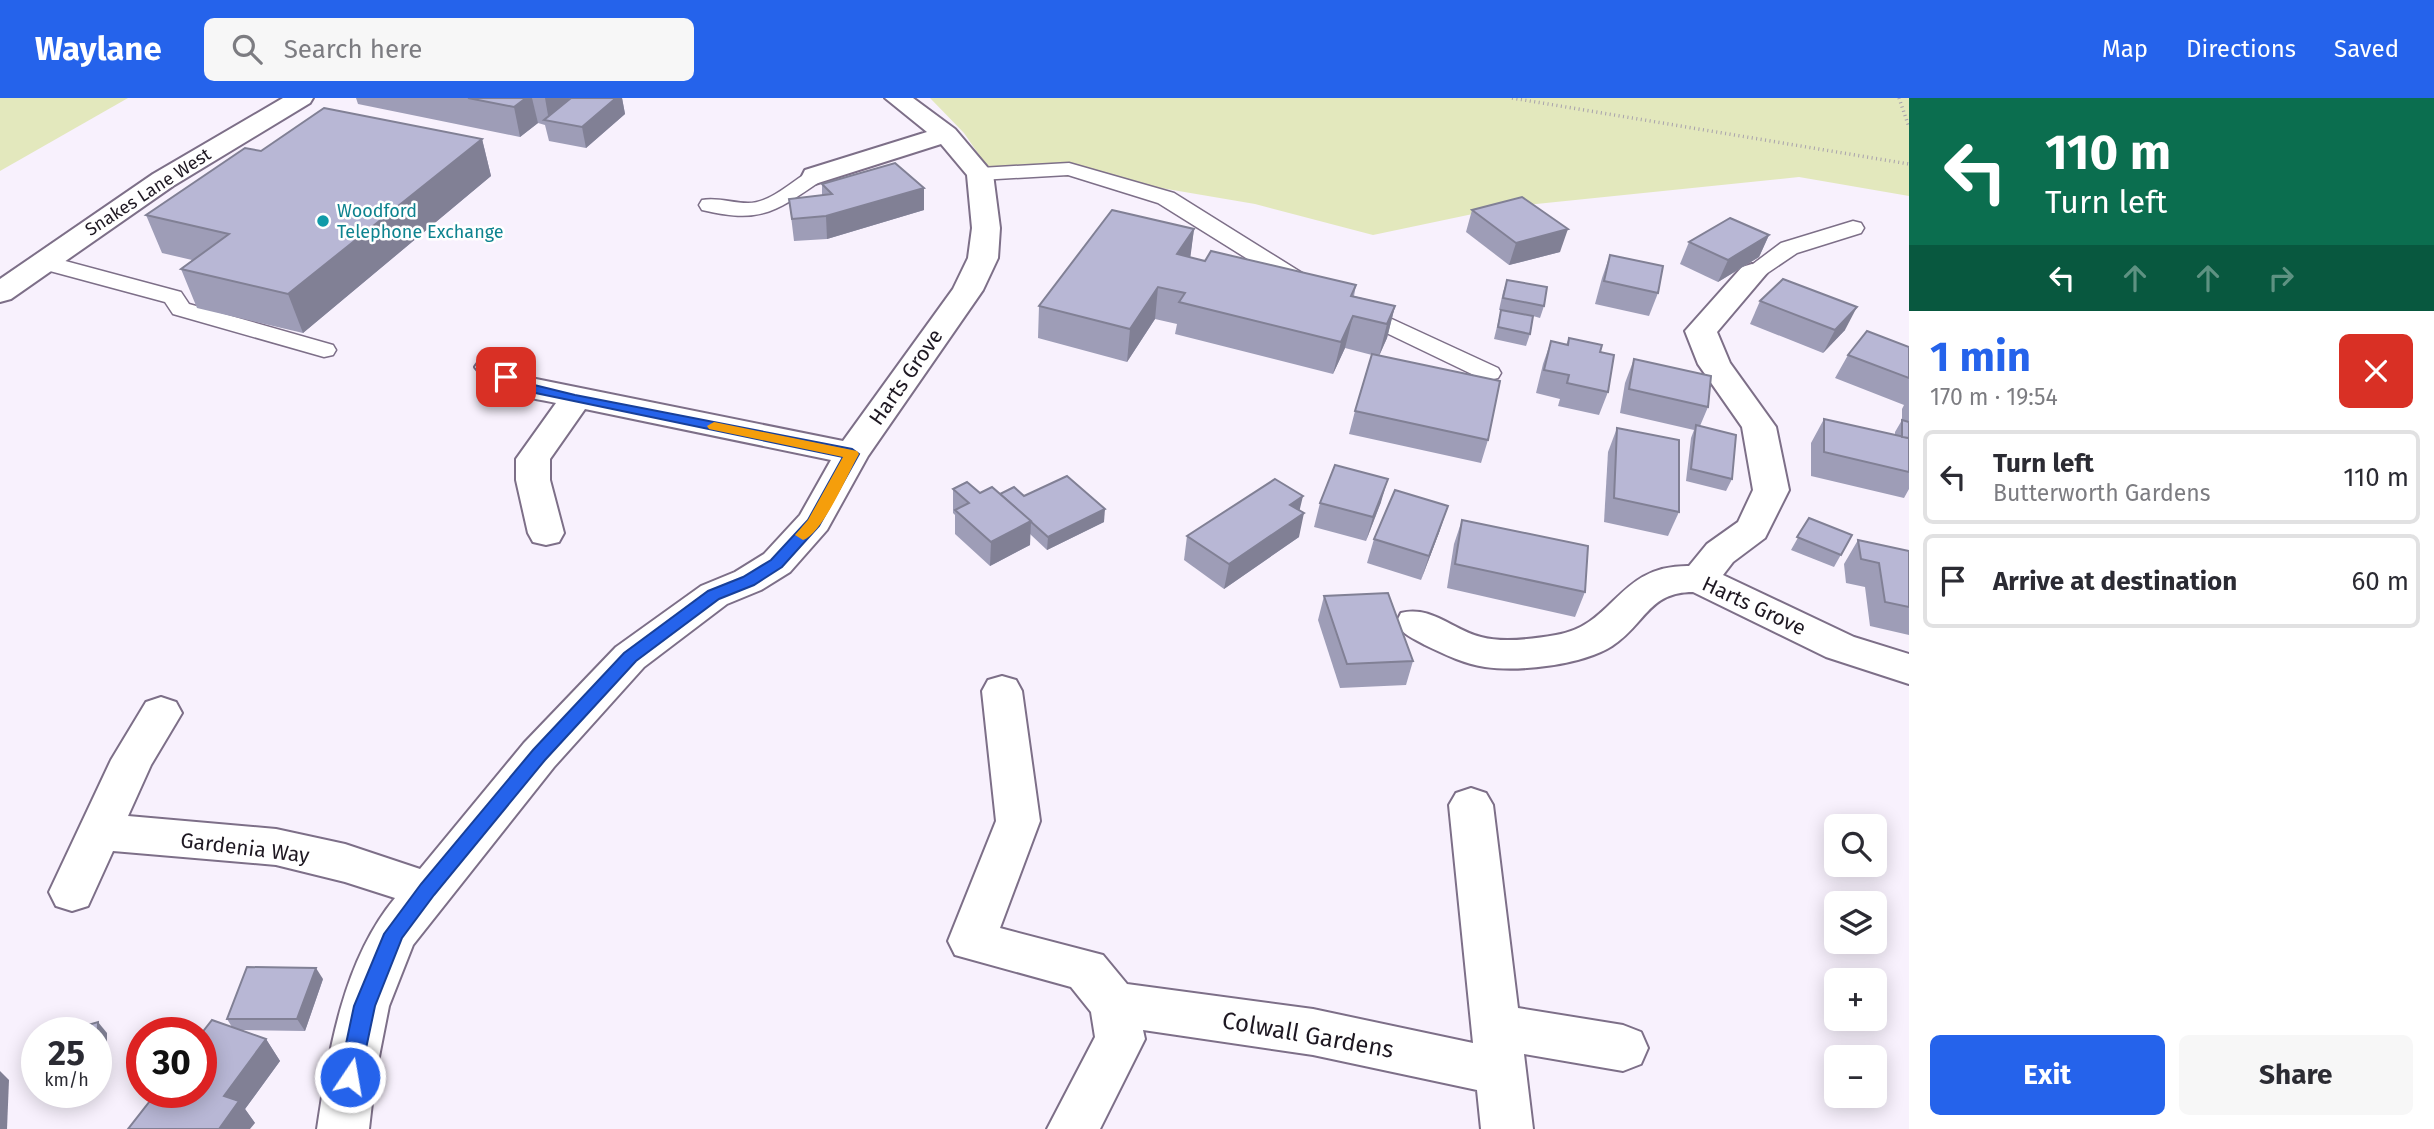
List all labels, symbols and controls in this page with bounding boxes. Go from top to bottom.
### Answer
search box [204,18,694,81]
text: Waylane [35,29,162,69]
icon: search [228,30,266,68]
text: Search here [284,34,423,65]
text: Map [2102,35,2148,63]
text: Directions [2186,35,2296,63]
text: Saved [2334,35,2399,63]
text: 110 m [2045,123,2171,182]
icon: left [1930,126,2021,217]
street label: Snakes Lane West [81,143,215,241]
text: Turn left [2045,183,2167,221]
place label: Woodford Telephone Exchange [337,200,504,243]
marker: Woodford Telephone Exchange [315,213,331,229]
icon: left [2043,259,2081,297]
icon: ahead [2116,259,2154,297]
icon: ahead [2189,259,2227,297]
icon: right [2262,259,2300,297]
street label: Harts Grove [863,324,949,430]
text: 1 min [1930,332,2031,382]
button: close [2339,334,2413,408]
pin [476,347,536,407]
icon: arrive [487,358,525,396]
text: 170 m · 19:54 [1930,383,2058,411]
text: Turn left [1993,448,2094,479]
icon: left [1934,458,1972,496]
text: 110 m [2343,462,2409,493]
text: Butterworth Gardens [1993,479,2210,507]
icon: arrive [1934,562,1972,600]
text: Arrive at destination [1993,566,2237,597]
text: 60 m [2351,566,2409,597]
street label: Harts Grove [1698,571,1810,641]
map controls [1824,814,1887,1108]
button: search [1824,814,1887,877]
street label: Gardenia Way [179,827,312,869]
button: layers [1824,891,1887,954]
button: + [1824,968,1887,1031]
street label: Colwall Gardens [1220,1006,1396,1064]
speed limit sign: 30 [126,1017,217,1108]
text: 25 [48,1032,85,1074]
button: Exit [1930,1035,2165,1115]
button: Share [2179,1035,2413,1115]
position arrow [313,1040,387,1114]
button: − [1824,1045,1887,1108]
text: km/h [44,1069,89,1091]

